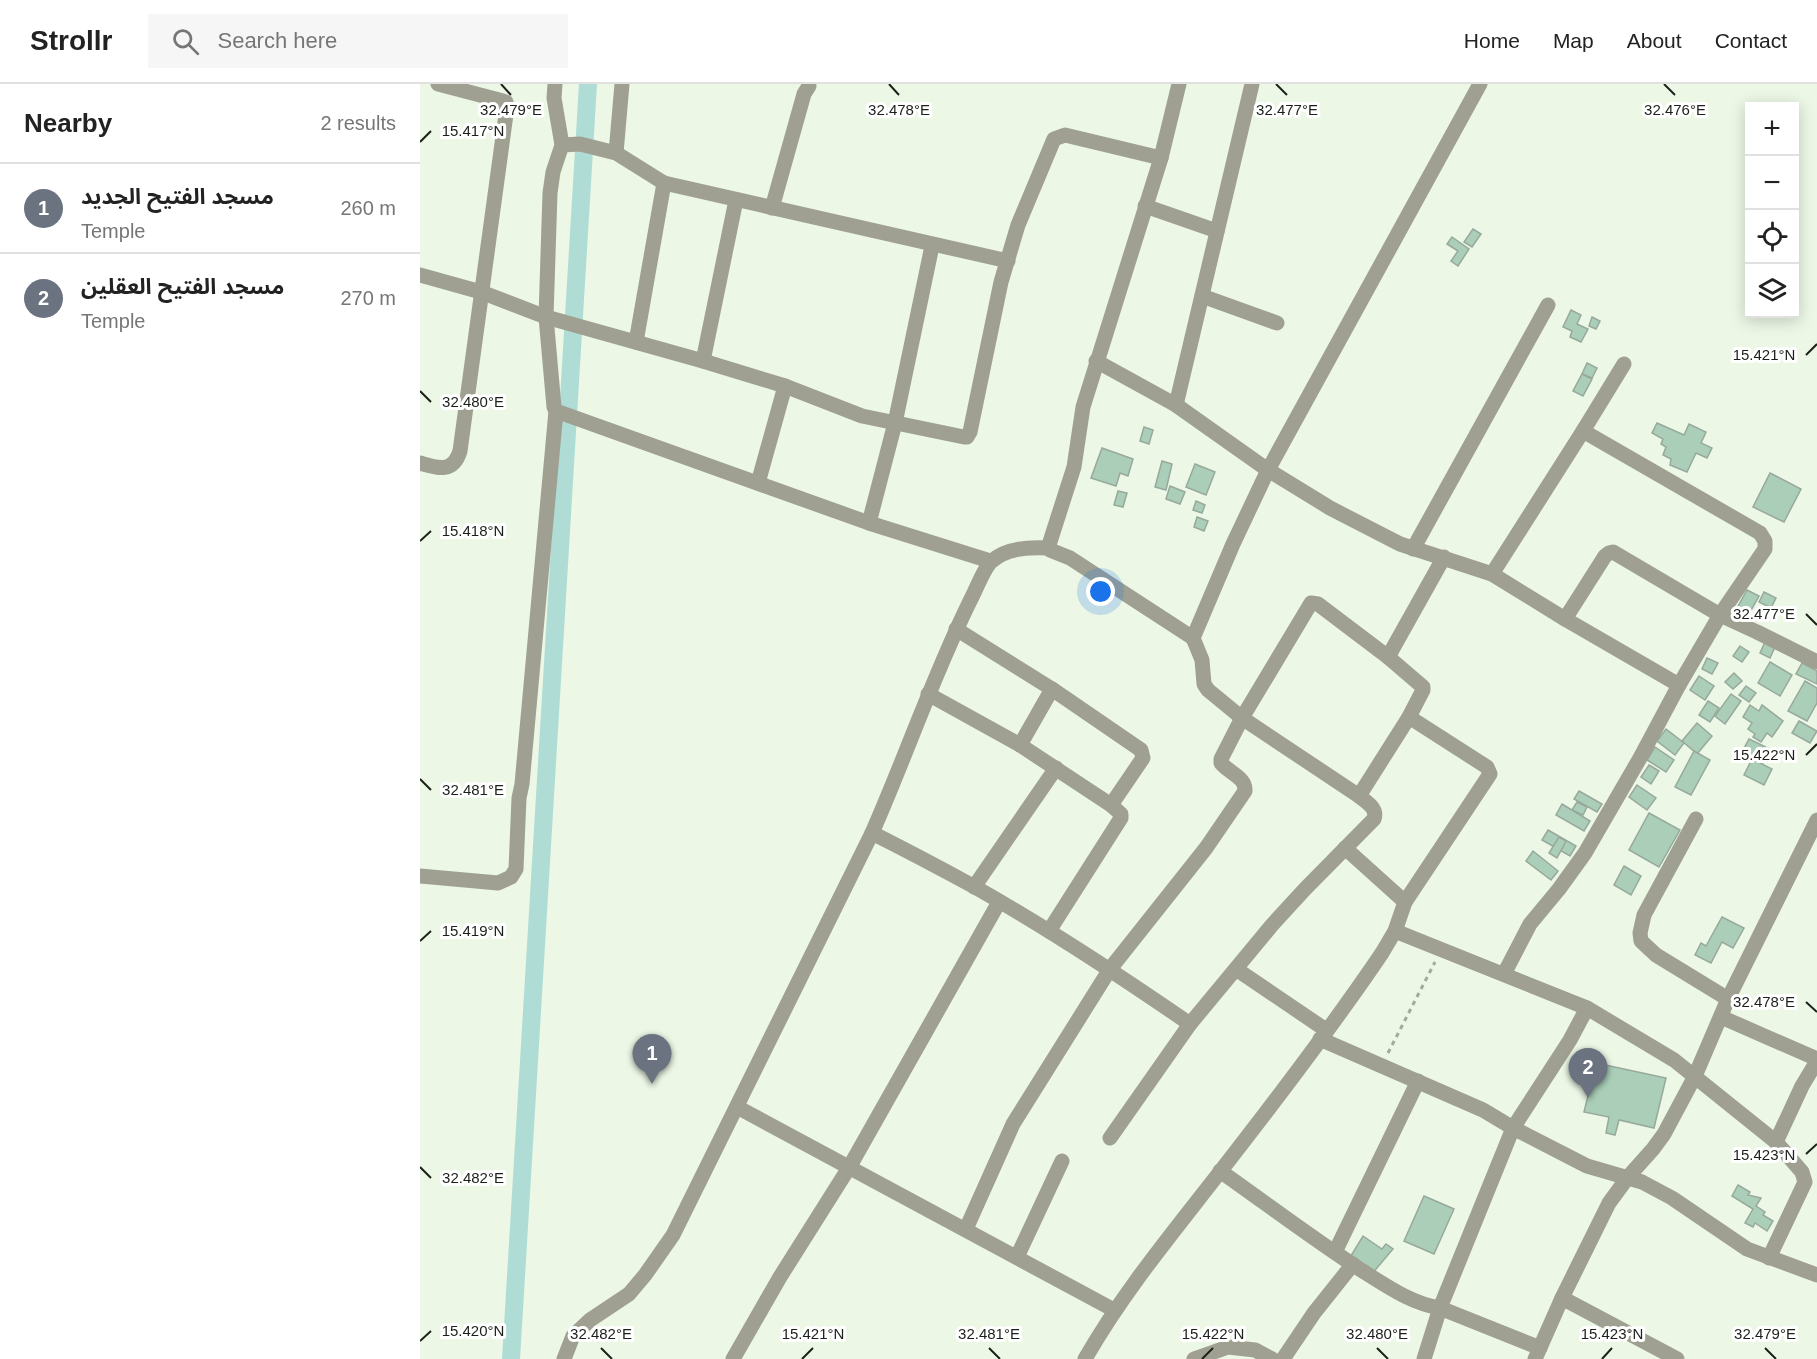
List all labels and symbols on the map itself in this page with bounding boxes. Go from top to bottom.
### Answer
text: 32.479°E [480,101,542,118]
text: 32.478°E [868,101,930,118]
text: 32.477°E [1256,101,1318,118]
text: 32.476°E [1644,101,1706,118]
text: 15.417°N [442,122,504,139]
text: 15.421°N [1733,346,1795,363]
text: 32.480°E [442,393,504,410]
text: 15.418°N [442,522,504,539]
your location [1086,577,1115,606]
text: 32.477°E [1733,605,1795,622]
text: 15.422°N [1733,746,1795,763]
text: 32.481°E [442,781,504,798]
text: 15.419°N [442,922,504,939]
text: 32.478°E [1733,993,1795,1010]
pin: 1 [632,1034,672,1084]
pin: 2 [1568,1048,1608,1098]
text: 15.423°N [1733,1146,1795,1163]
text: 32.482°E [442,1169,504,1186]
text: 15.420°N [442,1322,504,1339]
text: 32.482°E [570,1325,632,1342]
text: 15.421°N [782,1325,844,1342]
text: 32.481°E [958,1325,1020,1342]
text: 15.422°N [1182,1325,1244,1342]
text: 32.480°E [1346,1325,1408,1342]
text: 15.423°N [1581,1325,1643,1342]
text: 32.479°E [1734,1325,1796,1342]

